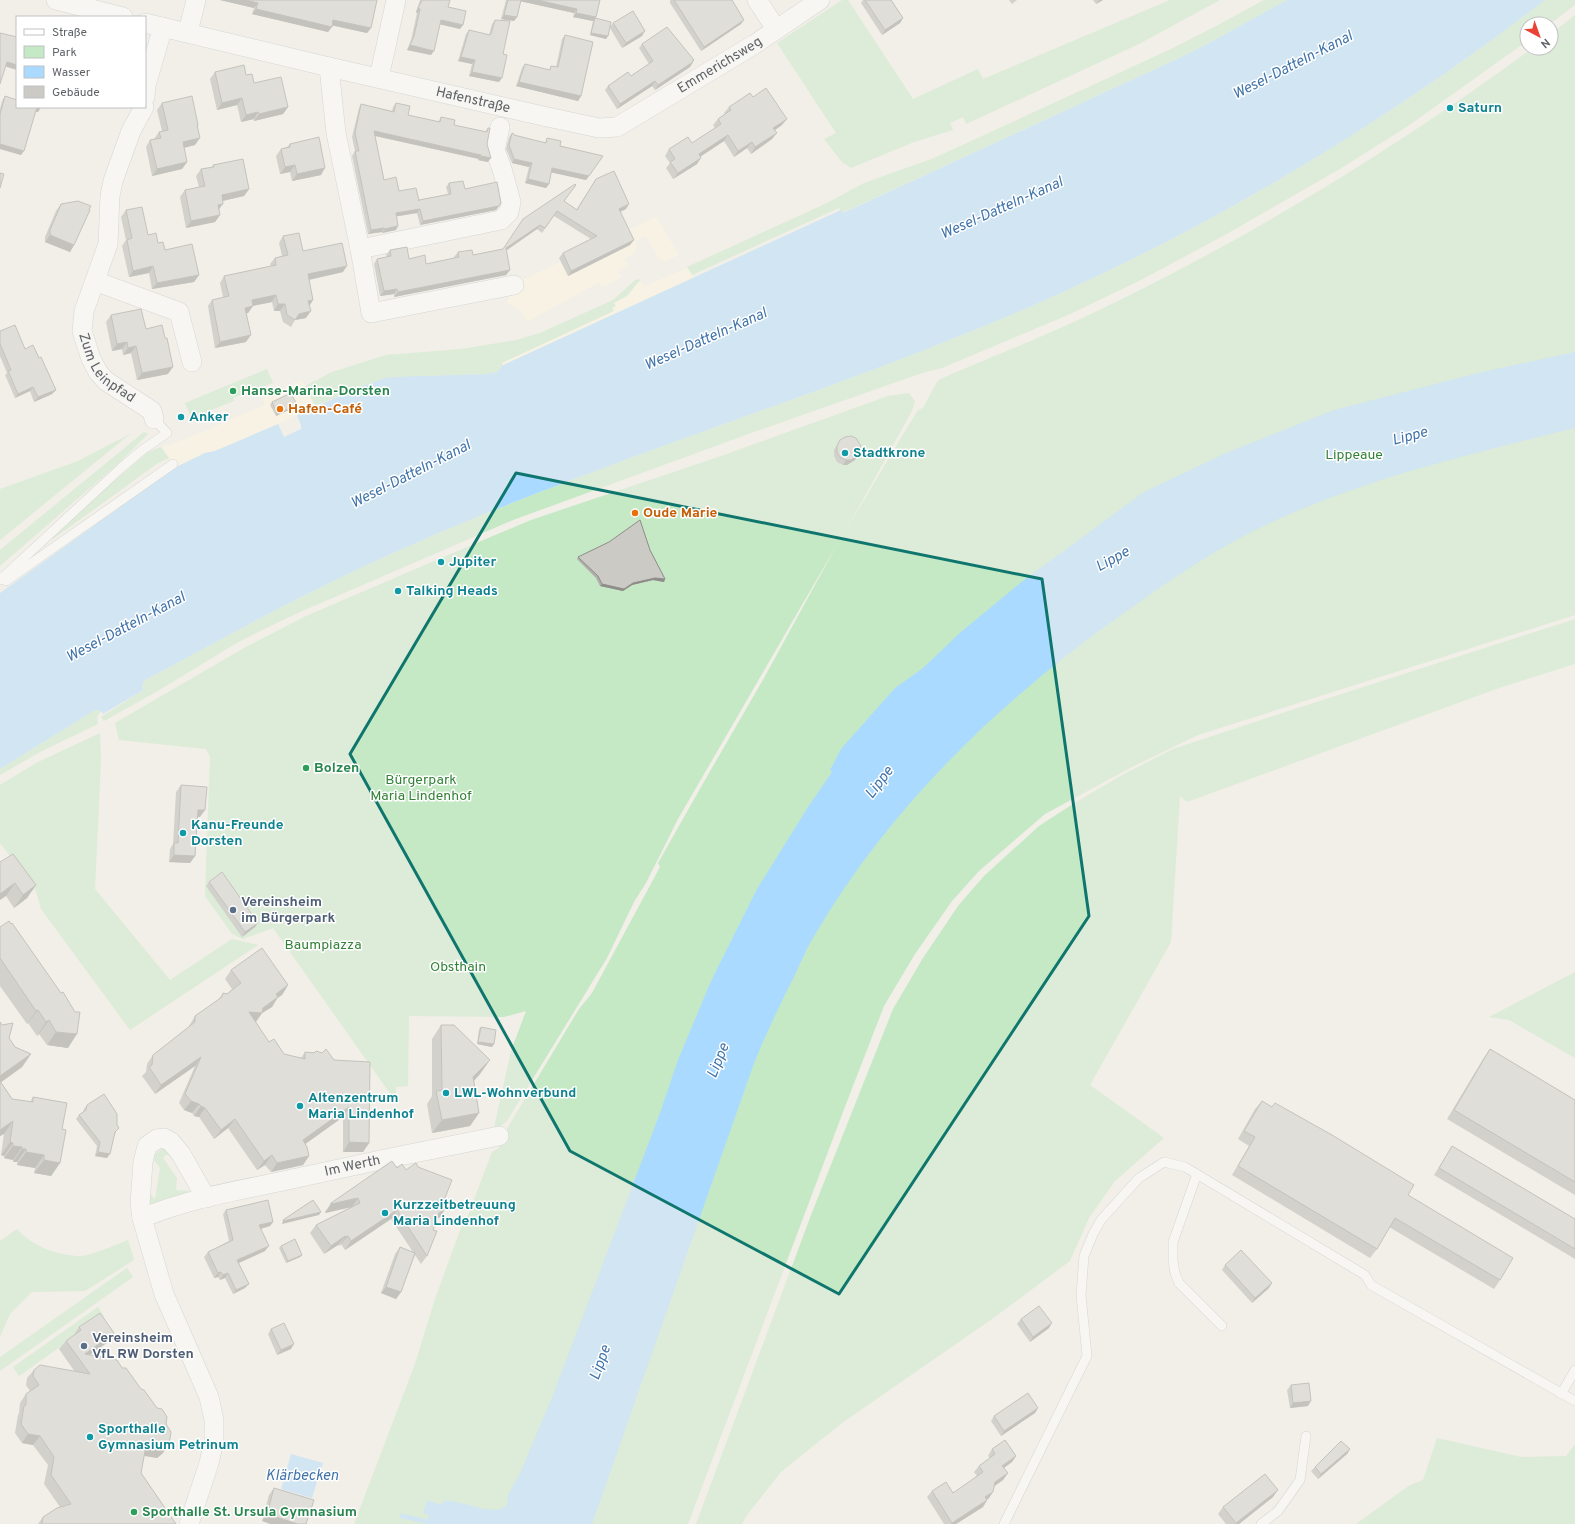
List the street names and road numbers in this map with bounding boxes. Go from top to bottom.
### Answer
street label: Emmerichsweg [674,33,766,97]
street label: Hafenstraße [434,83,512,117]
street label: Zum Leinpfad [75,331,139,406]
street label: Im Werth [323,1152,382,1180]

